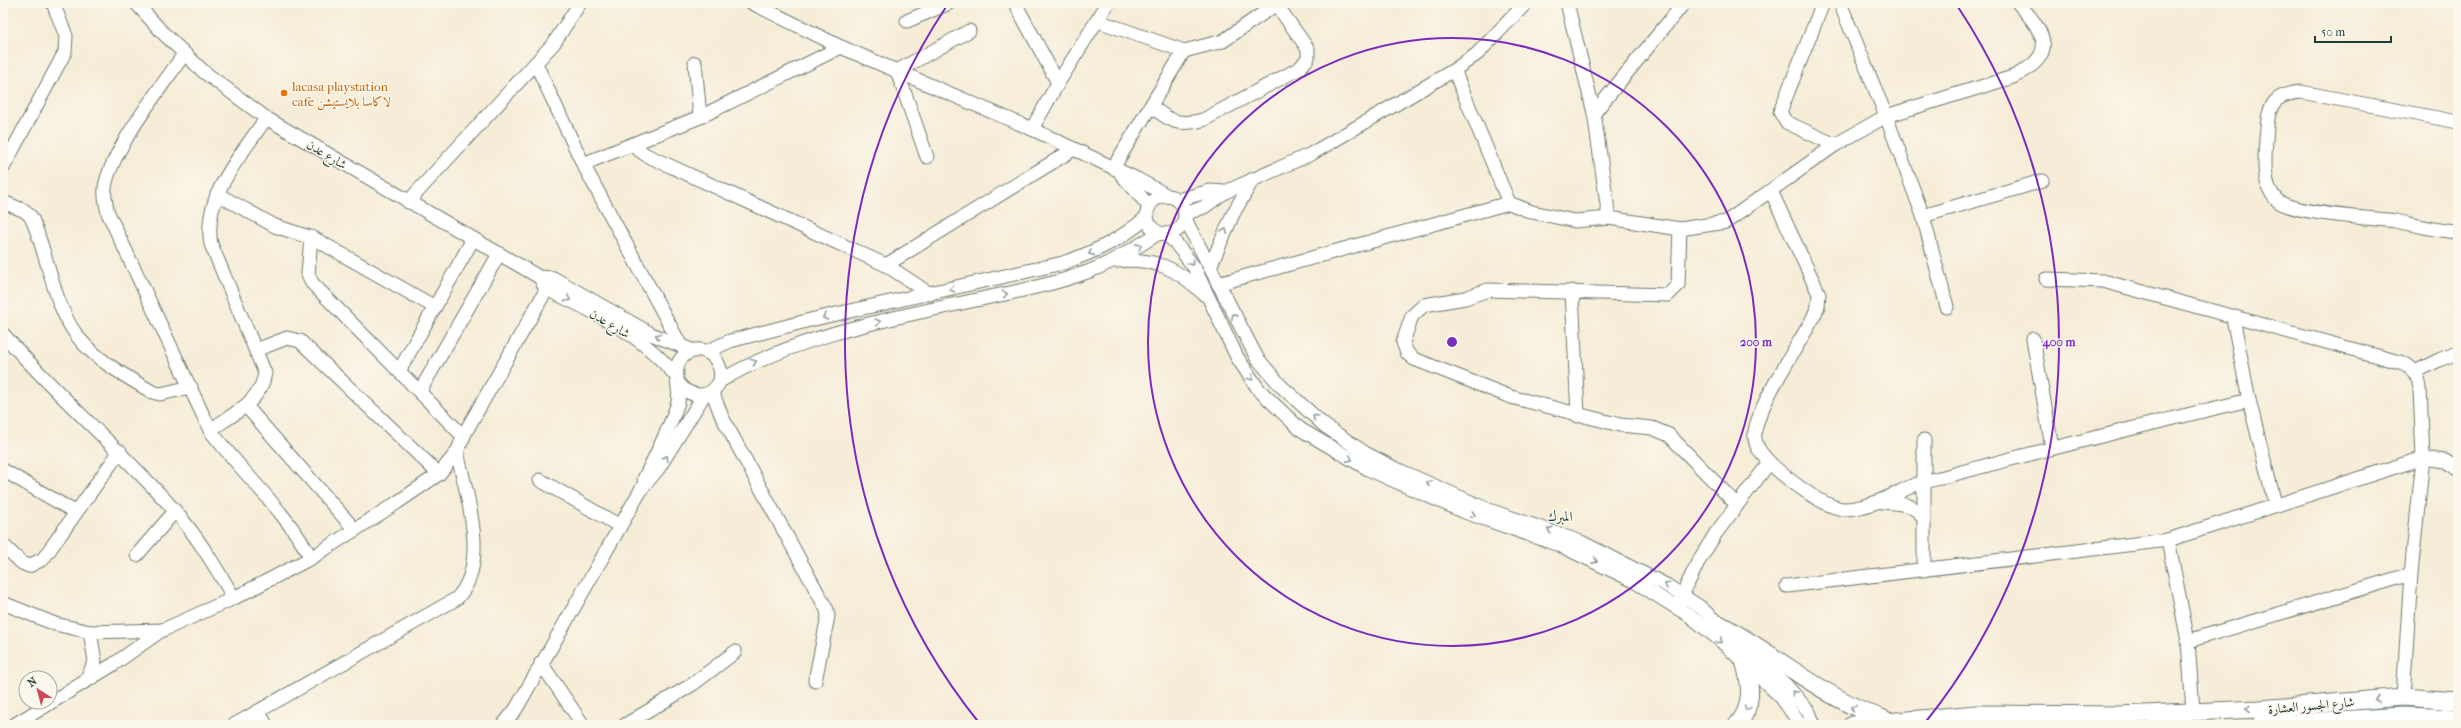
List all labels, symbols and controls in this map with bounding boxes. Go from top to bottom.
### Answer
scale bar [2315,18,2391,44]
text: 50 m [2321,25,2345,39]
place label: lacasa playstation cafe لاكاسا بلايستيشن [291,79,391,111]
marker: lacasa playstation cafe لاكاسا بلايستيشن [279,88,289,98]
street label: شارع عدن [302,137,349,176]
one-way arrow [1220,228,1228,235]
one-way arrow [1135,243,1142,250]
one-way arrow [1088,248,1096,256]
one-way arrow [1186,258,1193,265]
one-way arrow [949,284,955,292]
one-way arrow [1002,290,1008,299]
one-way arrow [564,295,572,302]
street label: شارع عدن [585,306,633,344]
one-way arrow [822,312,828,320]
one-way arrow [1231,313,1239,320]
one-way arrow [874,318,881,326]
one-way arrow [654,333,661,341]
centre of rings [1445,335,1459,349]
text: 200 m [1740,335,1773,349]
text: 400 m [2042,335,2076,350]
one-way arrow [751,359,758,367]
one-way arrow [1246,373,1253,380]
one-way arrow [1312,414,1319,421]
one-way arrow [661,455,668,462]
one-way arrow [1346,455,1353,462]
one-way arrow [1425,480,1432,488]
district label: المبرك [1548,508,1572,525]
one-way arrow [1470,510,1477,519]
one-way arrow [1547,526,1554,535]
one-way arrow [1590,556,1598,564]
one-way arrow [1664,583,1671,590]
one-way arrow [1716,636,1723,643]
north arrow [18,670,58,710]
text: N [25,674,40,690]
one-way arrow [1791,690,1798,697]
street label: شارع الجسور العشارة [2267,694,2355,721]
one-way arrow [2374,695,2380,704]
one-way arrow [1743,704,1752,711]
one-way arrow [1850,705,1858,713]
one-way arrow [2245,705,2251,713]

